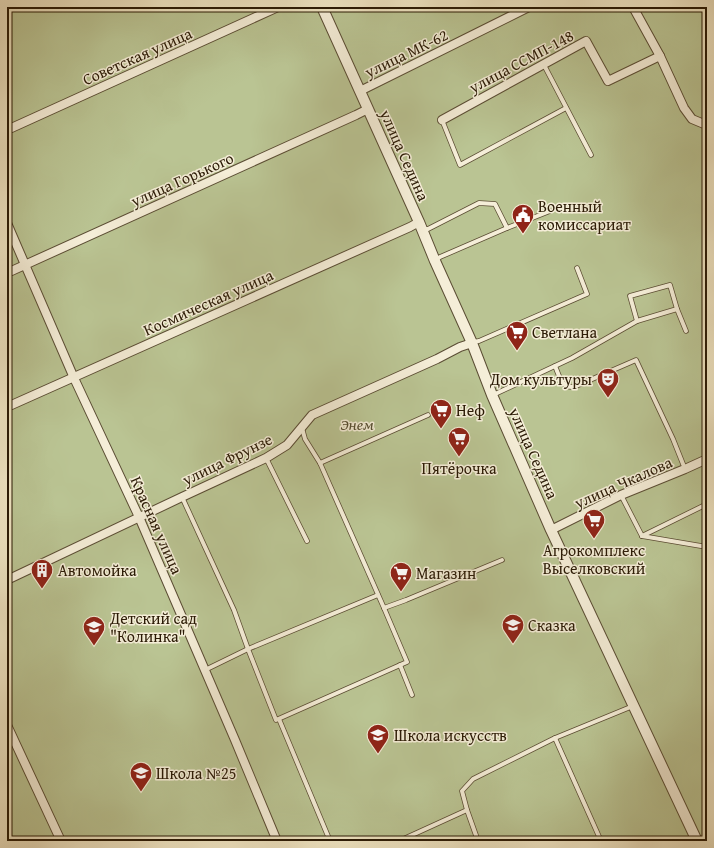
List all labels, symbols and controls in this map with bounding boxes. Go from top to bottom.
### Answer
street label: Советская улица [78,21,196,91]
street label: улица МК-62 [359,22,452,84]
street label: улица ССМП-148 [463,23,578,99]
street label: улица Седина [374,104,436,205]
street label: улица Горького [126,146,237,213]
place label: Военный комиссариат [538,194,631,236]
public building icon: Военный комиссариат [510,202,536,235]
street label: Космическая улица [139,262,277,341]
supermarket icon: Светлана [504,319,530,352]
place label: Светлана [532,320,597,344]
theatre icon: Дом культуры [595,366,621,399]
place label: Дом культуры [489,367,592,391]
supermarket icon: Неф [428,397,454,430]
place label: Неф [456,398,485,422]
street label: улица Седина [503,402,565,503]
park label: Энем [340,412,374,436]
supermarket icon: Пятёрочка [446,425,472,458]
street label: улица Фрунзе [177,427,276,492]
street label: улица Чкалова [569,450,676,515]
place label: Пятёрочка [422,456,497,480]
street label: Красная улица [125,472,189,578]
supermarket icon: Агрокомплекс Выселковский [581,507,607,540]
place label: Агрокомплекс Выселковский [543,538,646,580]
building icon: Автомойка [29,557,55,590]
place label: Автомойка [58,558,137,582]
supermarket icon: Магазин [388,560,414,593]
place label: Магазин [416,561,476,585]
place label: Детский сад "Колинка" [109,606,197,648]
school or university icon: Сказка [500,612,526,645]
place label: Сказка [528,613,576,637]
school or university icon: Детский сад "Колинка" [81,614,107,647]
school or university icon: Школа искусств [365,722,391,755]
place label: Школа искусств [394,723,507,747]
school or university icon: Школа №25 [128,760,154,793]
place label: Школа №25 [156,761,236,785]

